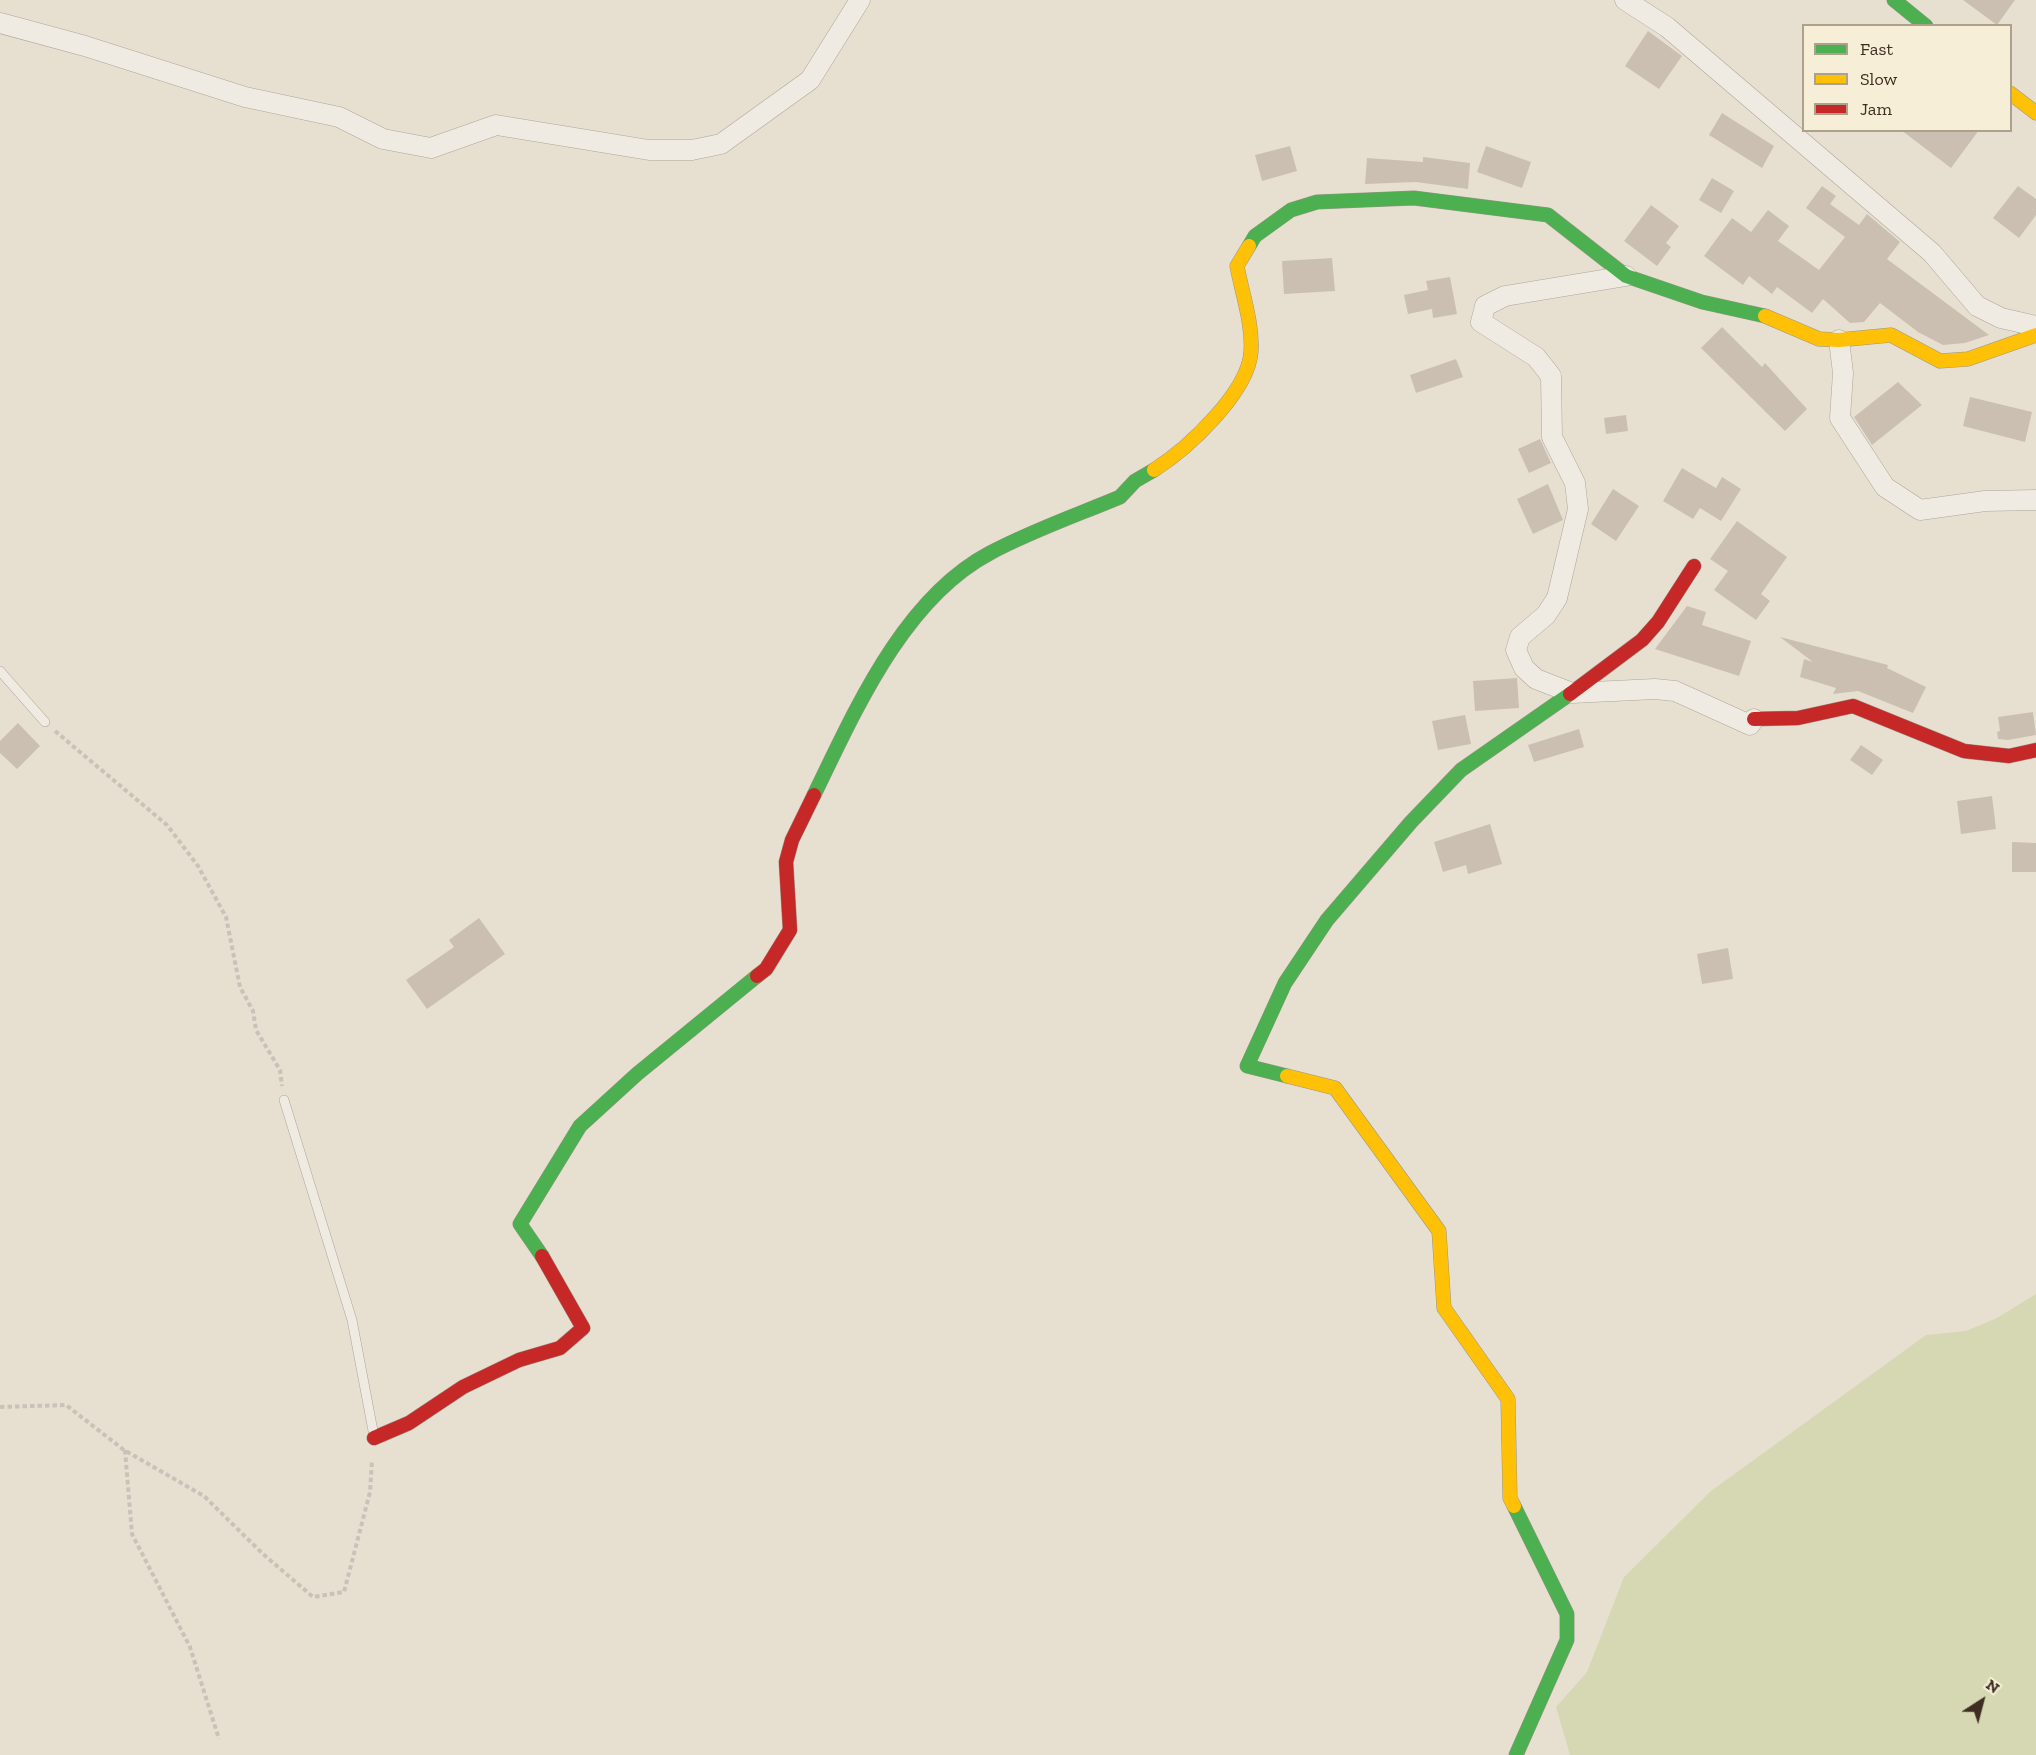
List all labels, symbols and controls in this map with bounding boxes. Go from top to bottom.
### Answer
legend [1802,24,2012,132]
text: Fast [1860,38,1893,60]
text: Slow [1860,68,1897,90]
text: Jam [1860,98,1892,120]
north arrow [1952,1671,2012,1731]
text: N [1982,1675,2003,1697]

